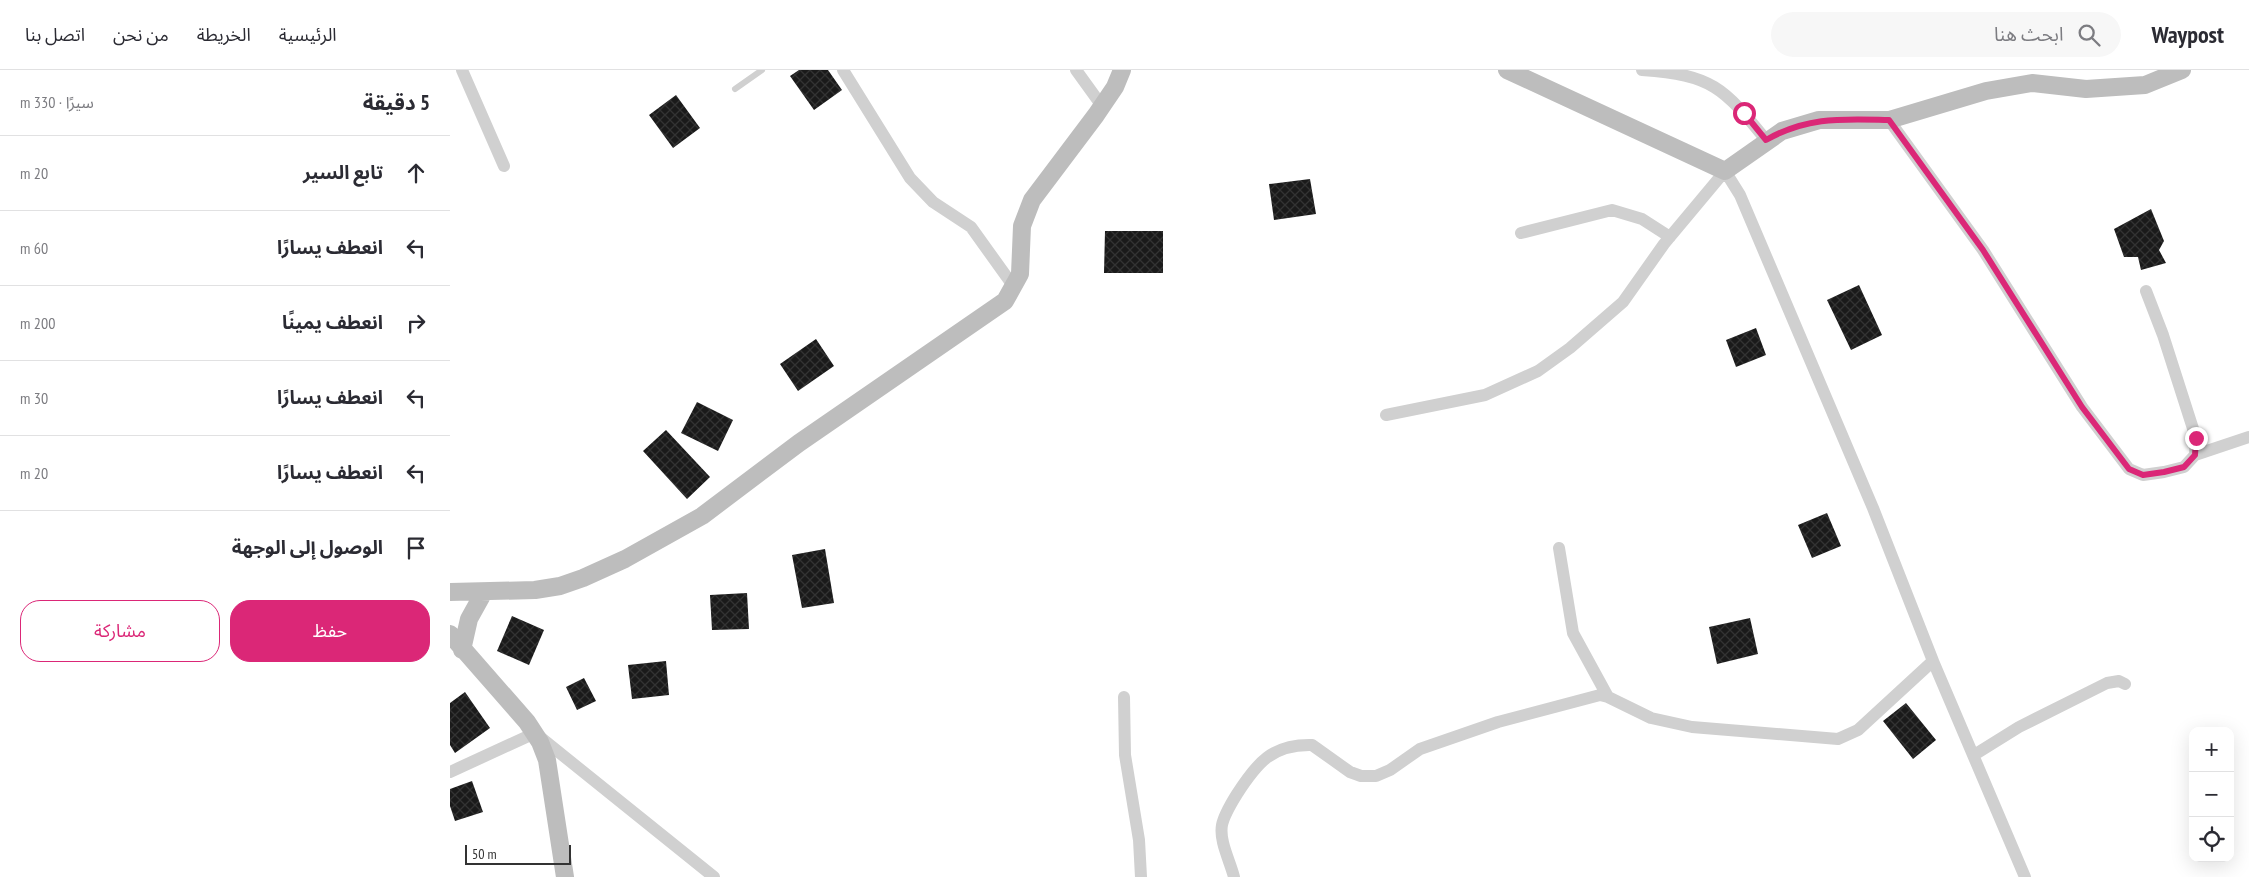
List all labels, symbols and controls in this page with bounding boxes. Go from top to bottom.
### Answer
search box [1771,12,2121,57]
text: Waypost [2151,19,2224,50]
icon: search [2075,21,2103,49]
text: ابحث هنا [1994,22,2063,46]
text: اتصل بنا [25,23,85,46]
text: من نحن [113,23,169,46]
text: الخريطة [197,23,251,46]
text: الرئيسية [279,23,337,46]
text: 5 دقيقة [363,89,430,116]
text: سيرًا · 330 m [20,92,94,112]
route start [1733,102,1756,125]
icon: ahead [402,159,430,187]
text: تابع السير [303,160,383,184]
text: 20 m [20,163,48,183]
icon: left [402,234,430,262]
text: انعطف يسارًا [277,235,383,259]
text: 60 m [20,238,48,258]
icon: right [402,309,430,337]
text: انعطف يمينًا [282,310,383,334]
text: 200 m [20,313,55,333]
icon: left [402,384,430,412]
text: انعطف يسارًا [277,385,383,409]
text: 30 m [20,388,48,408]
route end [2185,427,2208,450]
icon: left [402,459,430,487]
text: انعطف يسارًا [277,460,383,484]
text: 20 m [20,463,48,483]
icon: arrive [402,534,430,562]
text: الوصول إلى الوجهة [232,535,383,559]
button: مشاركة [20,600,220,662]
button: حفظ [230,600,430,662]
map controls [2189,727,2234,862]
button: + [2189,727,2234,772]
button: − [2189,772,2234,817]
button: locate [2189,817,2234,862]
scale bar [465,842,571,865]
text: 50 m [472,845,497,863]

